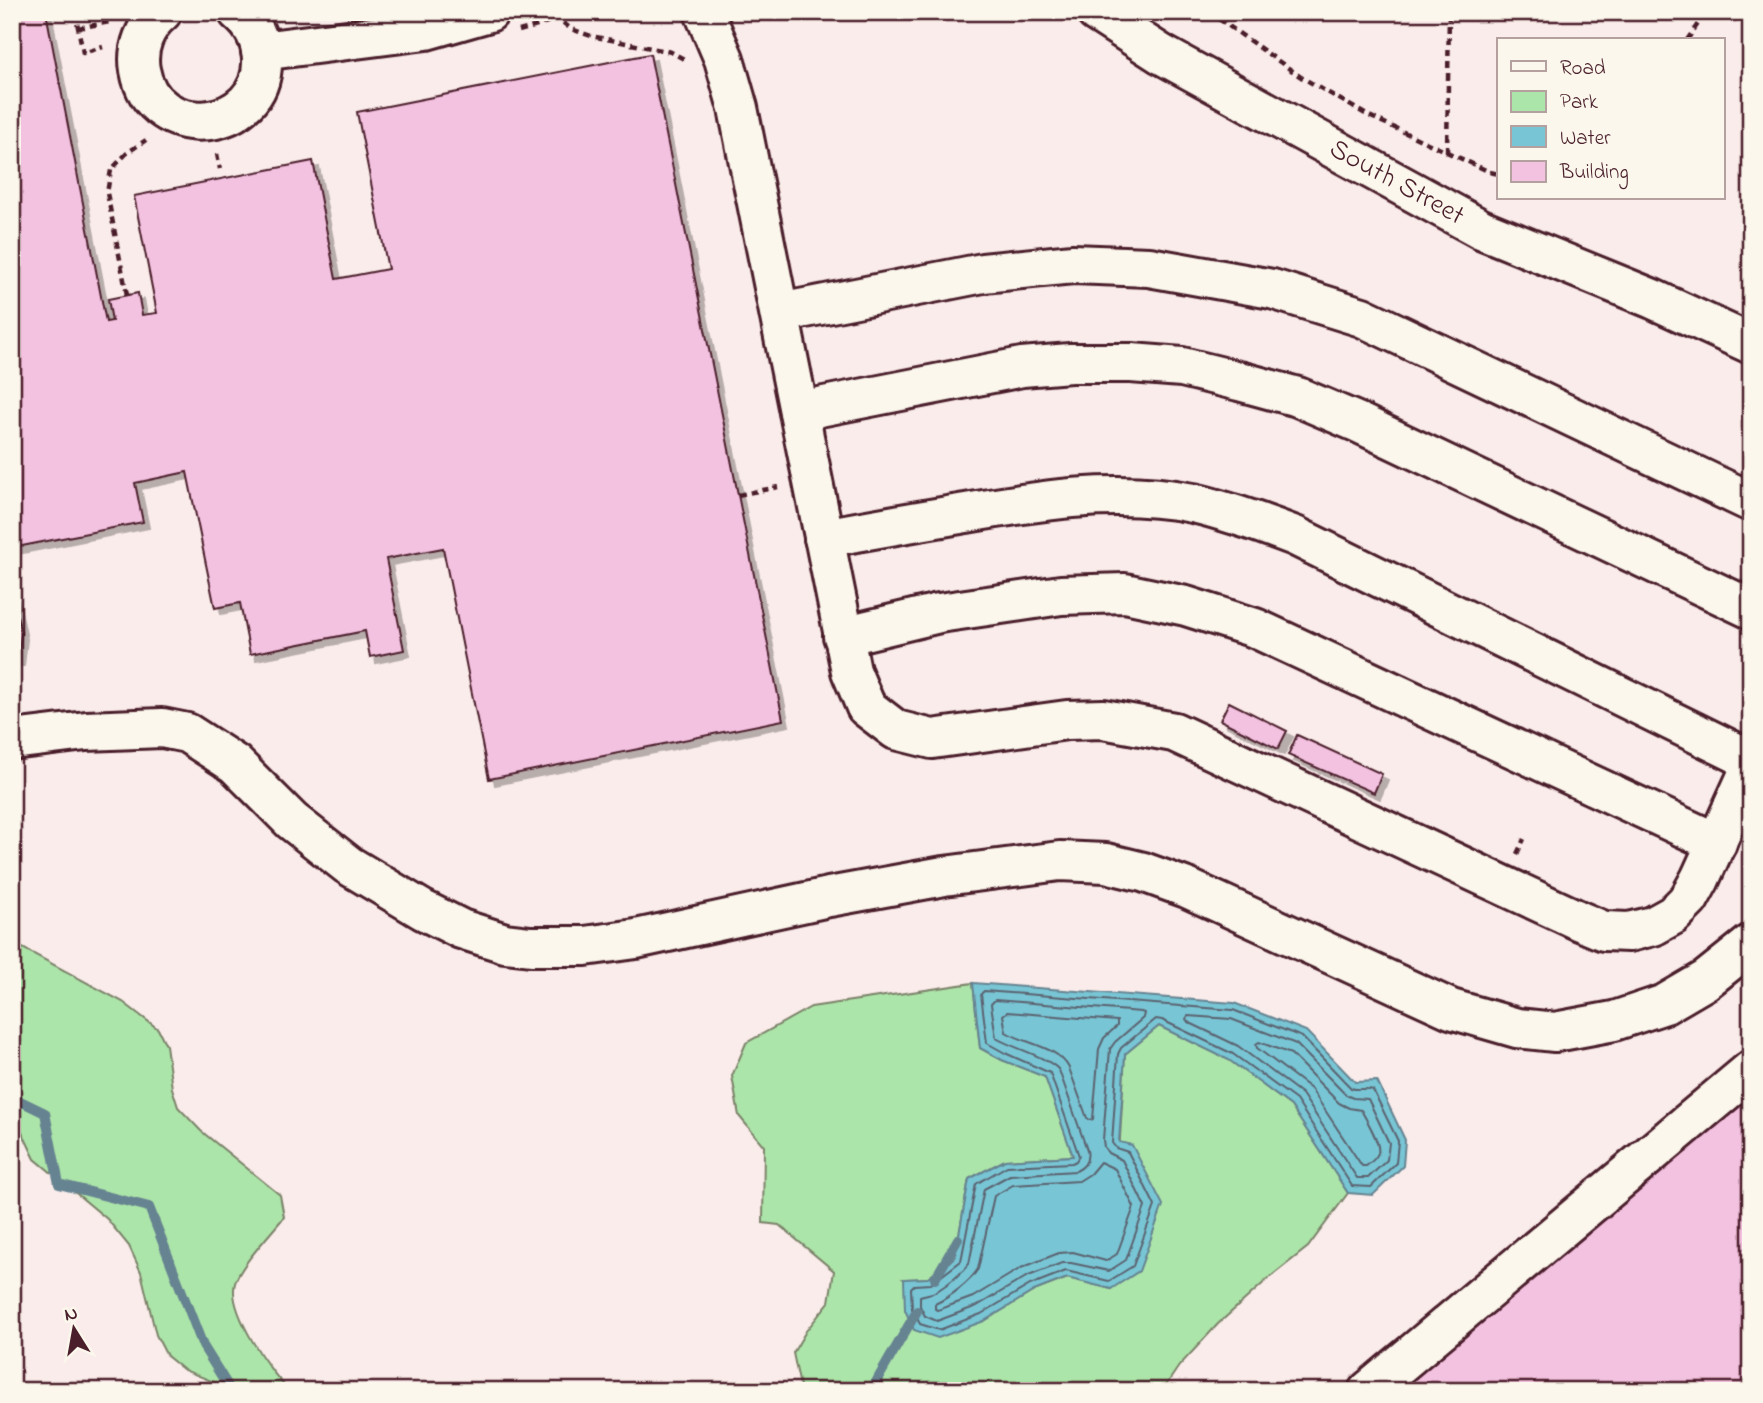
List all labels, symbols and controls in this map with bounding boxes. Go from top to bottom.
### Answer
legend [1497,38,1724,200]
text: Road [1560,54,1606,84]
text: Park [1560,88,1599,118]
text: Water [1560,124,1611,154]
street label: South Street [1322,129,1472,237]
text: Building [1559,158,1629,190]
north arrow [38,1294,108,1364]
text: N [62,1300,80,1329]

